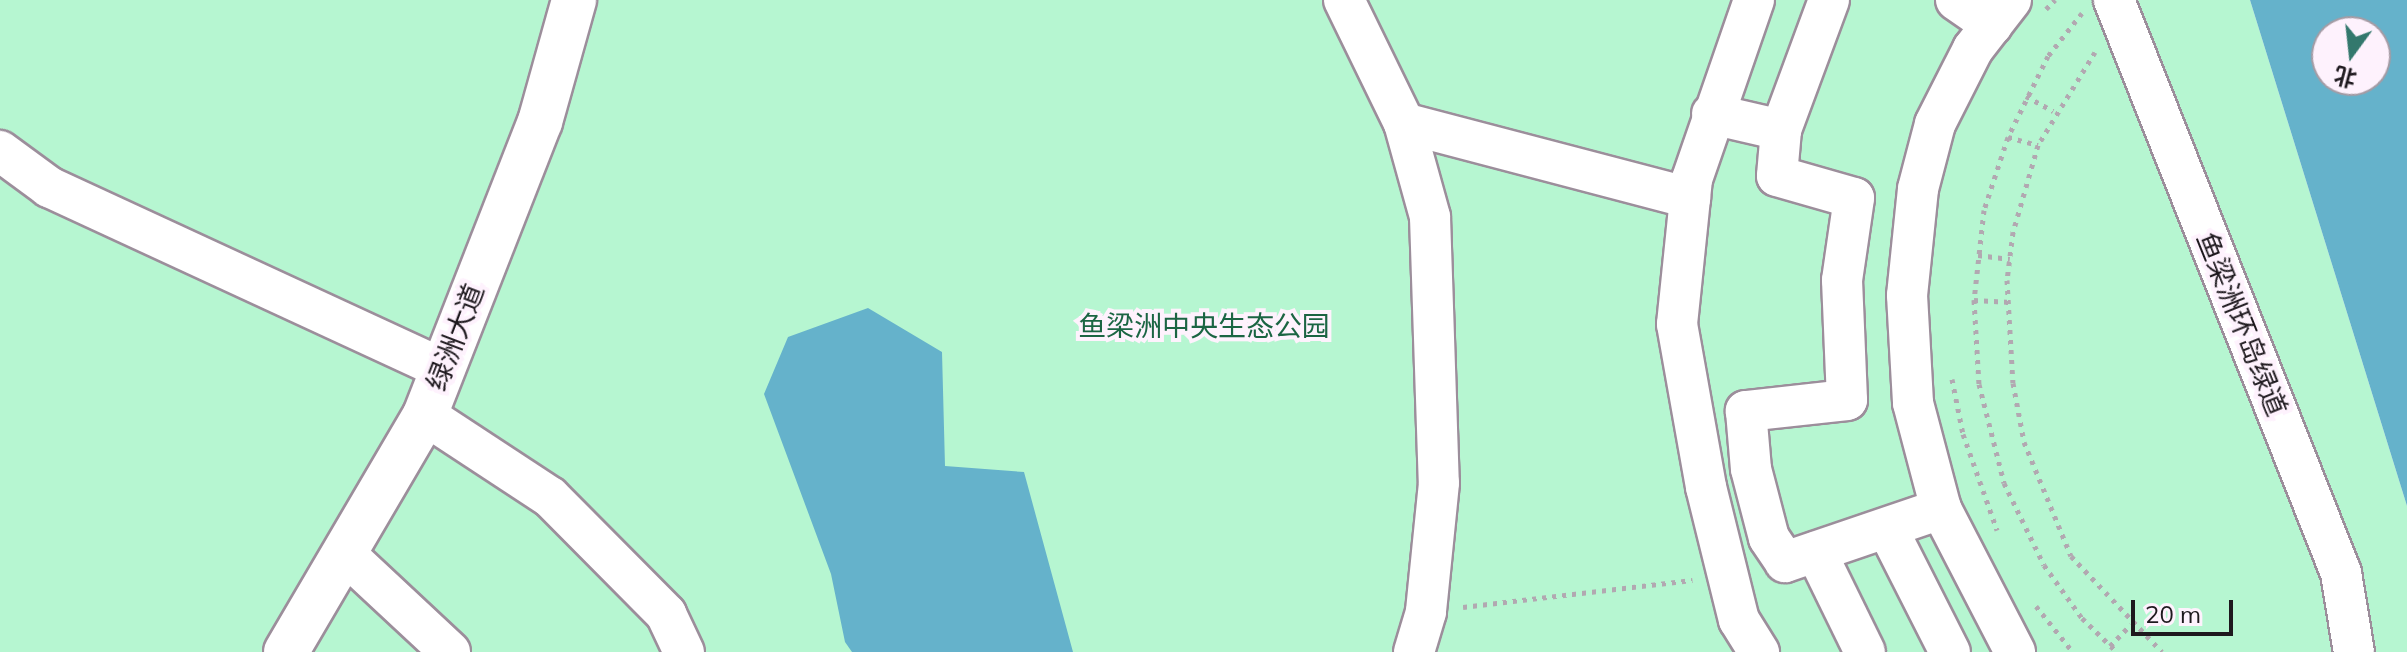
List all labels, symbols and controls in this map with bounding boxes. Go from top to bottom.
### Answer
north arrow [2311,16,2391,96]
text: 北 [2331,61,2360,94]
street label: 鱼梁洲环岛绿道 [2190,227,2294,421]
street label: 绿洲大道 [419,279,491,395]
park label: 鱼梁洲中央生态公园 [1078,309,1330,343]
scale bar [2135,584,2237,634]
text: 20 m [2145,599,2201,629]

